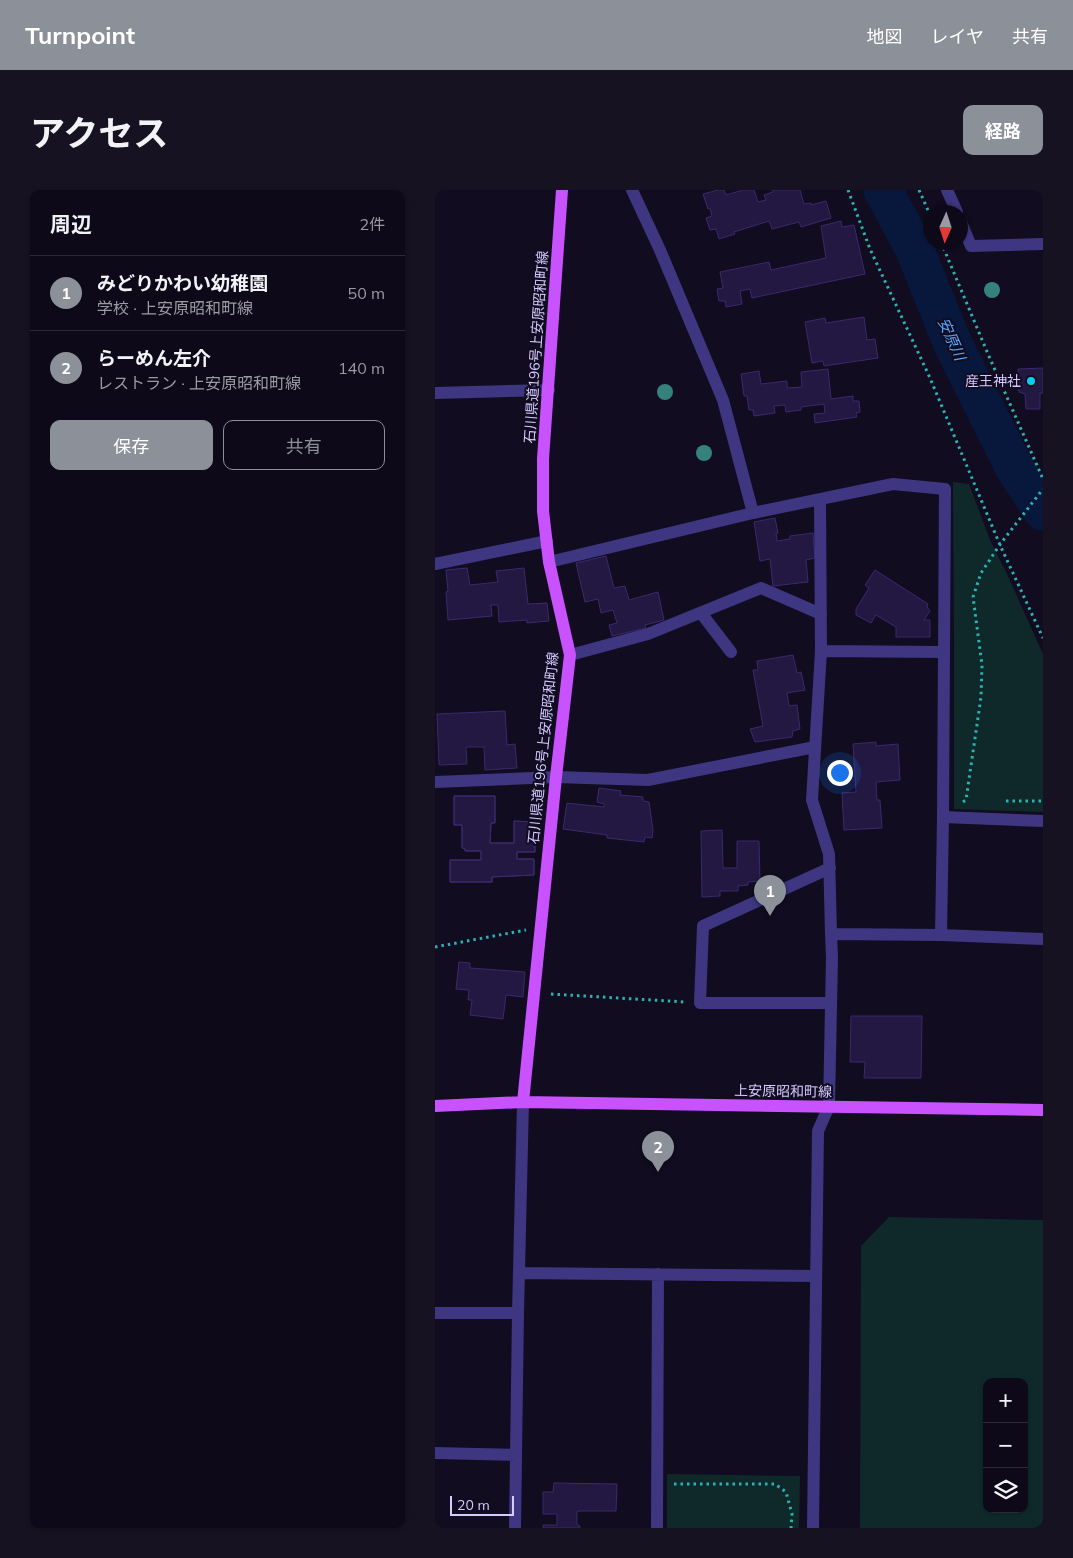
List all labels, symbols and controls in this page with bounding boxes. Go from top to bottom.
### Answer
text: Turnpoint [25,20,135,50]
text: 地図 [867,25,903,48]
text: レイヤ [931,25,984,48]
text: 共有 [1012,25,1048,48]
button: 経路 [963,105,1043,155]
text: アクセス [30,111,168,155]
north arrow [923,205,968,250]
text: 周辺 [50,211,92,237]
text: 2件 [359,214,385,234]
street label: 石川県道196号上安原昭和町線 [520,250,552,444]
text: みどりかわい幼稚園 [97,271,268,295]
text: 1 [61,283,71,303]
text: 50 m [348,283,385,303]
text: 学校 · 上安原昭和町線 [97,298,253,318]
water label: 安原川 [934,315,971,365]
text: らーめん左介 [97,346,211,370]
text: 2 [61,358,71,378]
text: 140 m [338,358,385,378]
place label: 産王神社 [965,372,1021,390]
text: レストラン · 上安原昭和町線 [97,373,301,393]
marker: 産王神社 [1025,375,1037,387]
button: 保存 [50,420,213,470]
button: 共有 [223,420,385,470]
street label: 石川県道196号上安原昭和町線 [524,651,562,845]
your location [827,760,853,786]
pin: 1 [754,875,786,916]
street label: 上安原昭和町線 [734,1081,832,1101]
pin: 2 [642,1131,674,1172]
map controls [983,1378,1028,1513]
button: + [983,1378,1028,1423]
button: − [983,1423,1028,1468]
button: layers [983,1468,1028,1513]
scale bar [450,1493,514,1516]
text: 20 m [457,1496,490,1514]

